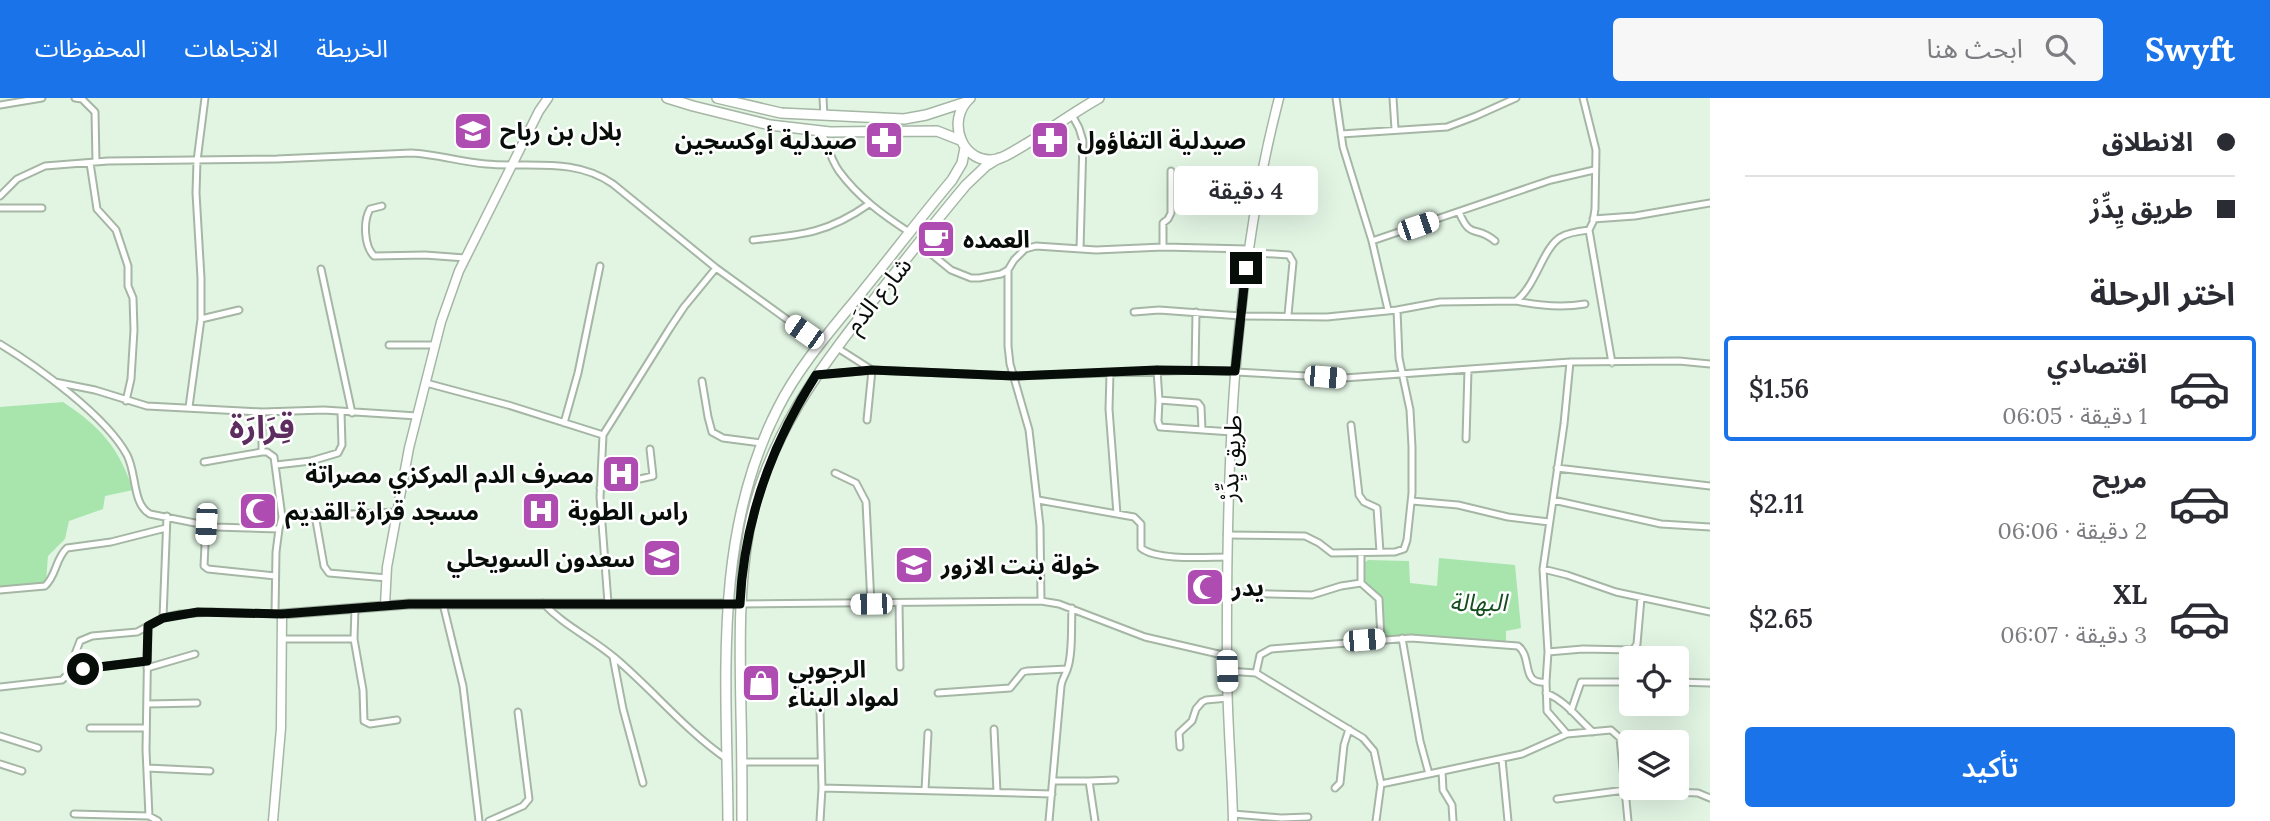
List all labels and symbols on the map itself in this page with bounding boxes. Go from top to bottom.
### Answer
school or university icon: بلال بن رباح [452,110,494,152]
place label: بلال بن رباح [500,116,622,149]
pharmacy icon: صيدلية أوكسجين [863,119,905,161]
pharmacy icon: صيدلية التفاؤول [1029,119,1071,161]
place label: صيدلية أوكسجين [675,125,857,156]
place label: صيدلية التفاؤول [1077,125,1246,156]
callout: 4 دقيقة [1174,166,1318,216]
car [1395,209,1442,243]
cafe icon: العمده [915,218,957,260]
place label: العمده [963,224,1030,255]
street label: شارع الدَم [838,250,921,341]
route end [1230,252,1262,284]
car [781,311,828,353]
car [1304,365,1347,389]
district label: قِرَارَة [229,406,295,447]
street label: طريق يِدِّرْ [1213,414,1251,503]
hospital icon: مصرف الدم المركزي مصراتة [600,453,642,495]
place label: مصرف الدم المركزي مصراتة [305,459,594,494]
mosque icon: مسجد قرارة القديم [237,490,279,532]
hospital icon: راس الطوبة [520,490,562,532]
place label: مسجد قرارة القديم [285,496,479,529]
place label: راس الطوبة [568,496,688,527]
car [195,502,218,546]
school or university icon: سعدون السويحلي [641,537,683,579]
place label: سعدون السويحلي [447,543,635,578]
school or university icon: خولة بنت الازور [893,544,935,586]
place label: خولة بنت الازور [940,550,1099,581]
mosque icon: يدر [1184,566,1226,608]
place label: يدر [1231,572,1264,603]
park label: البهالة [1449,587,1509,618]
car [850,593,893,615]
car [1343,628,1386,652]
car [1216,650,1239,692]
route start [67,653,99,685]
place label: الرجوبي لمواد البناء [788,654,899,713]
shop icon: الرجوبي لمواد البناء [740,662,782,704]

